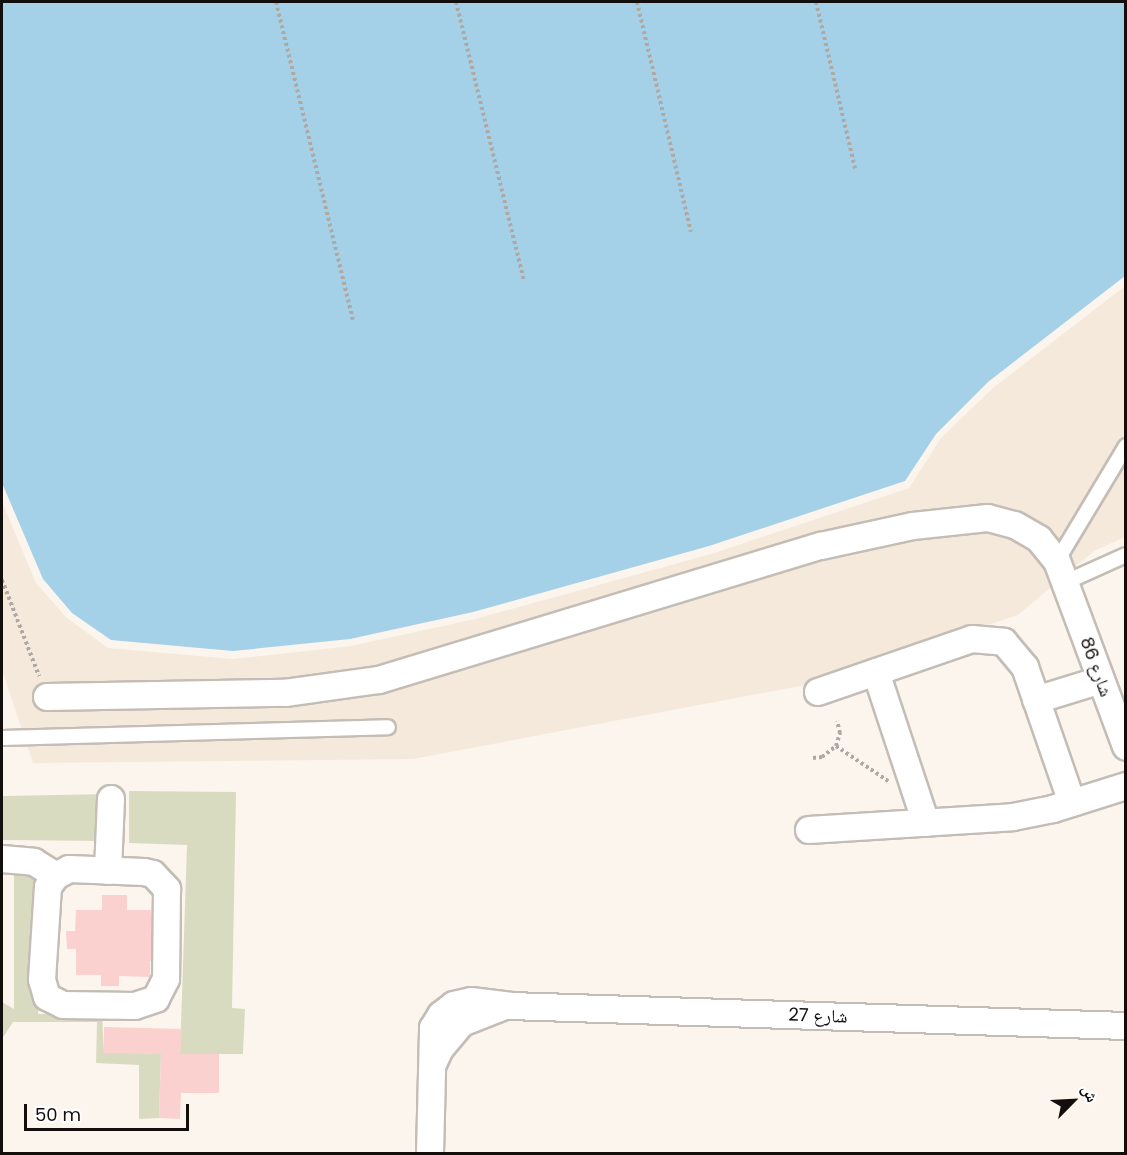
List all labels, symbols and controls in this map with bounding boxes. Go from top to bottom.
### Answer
street label: شارع 86 [1075,634,1117,700]
street label: شارع 27 [788,1004,848,1028]
north arrow [1043,1071,1103,1131]
text: ش [1076,1081,1104,1106]
scale bar [27,1092,192,1130]
text: 50 m [35,1102,81,1127]

